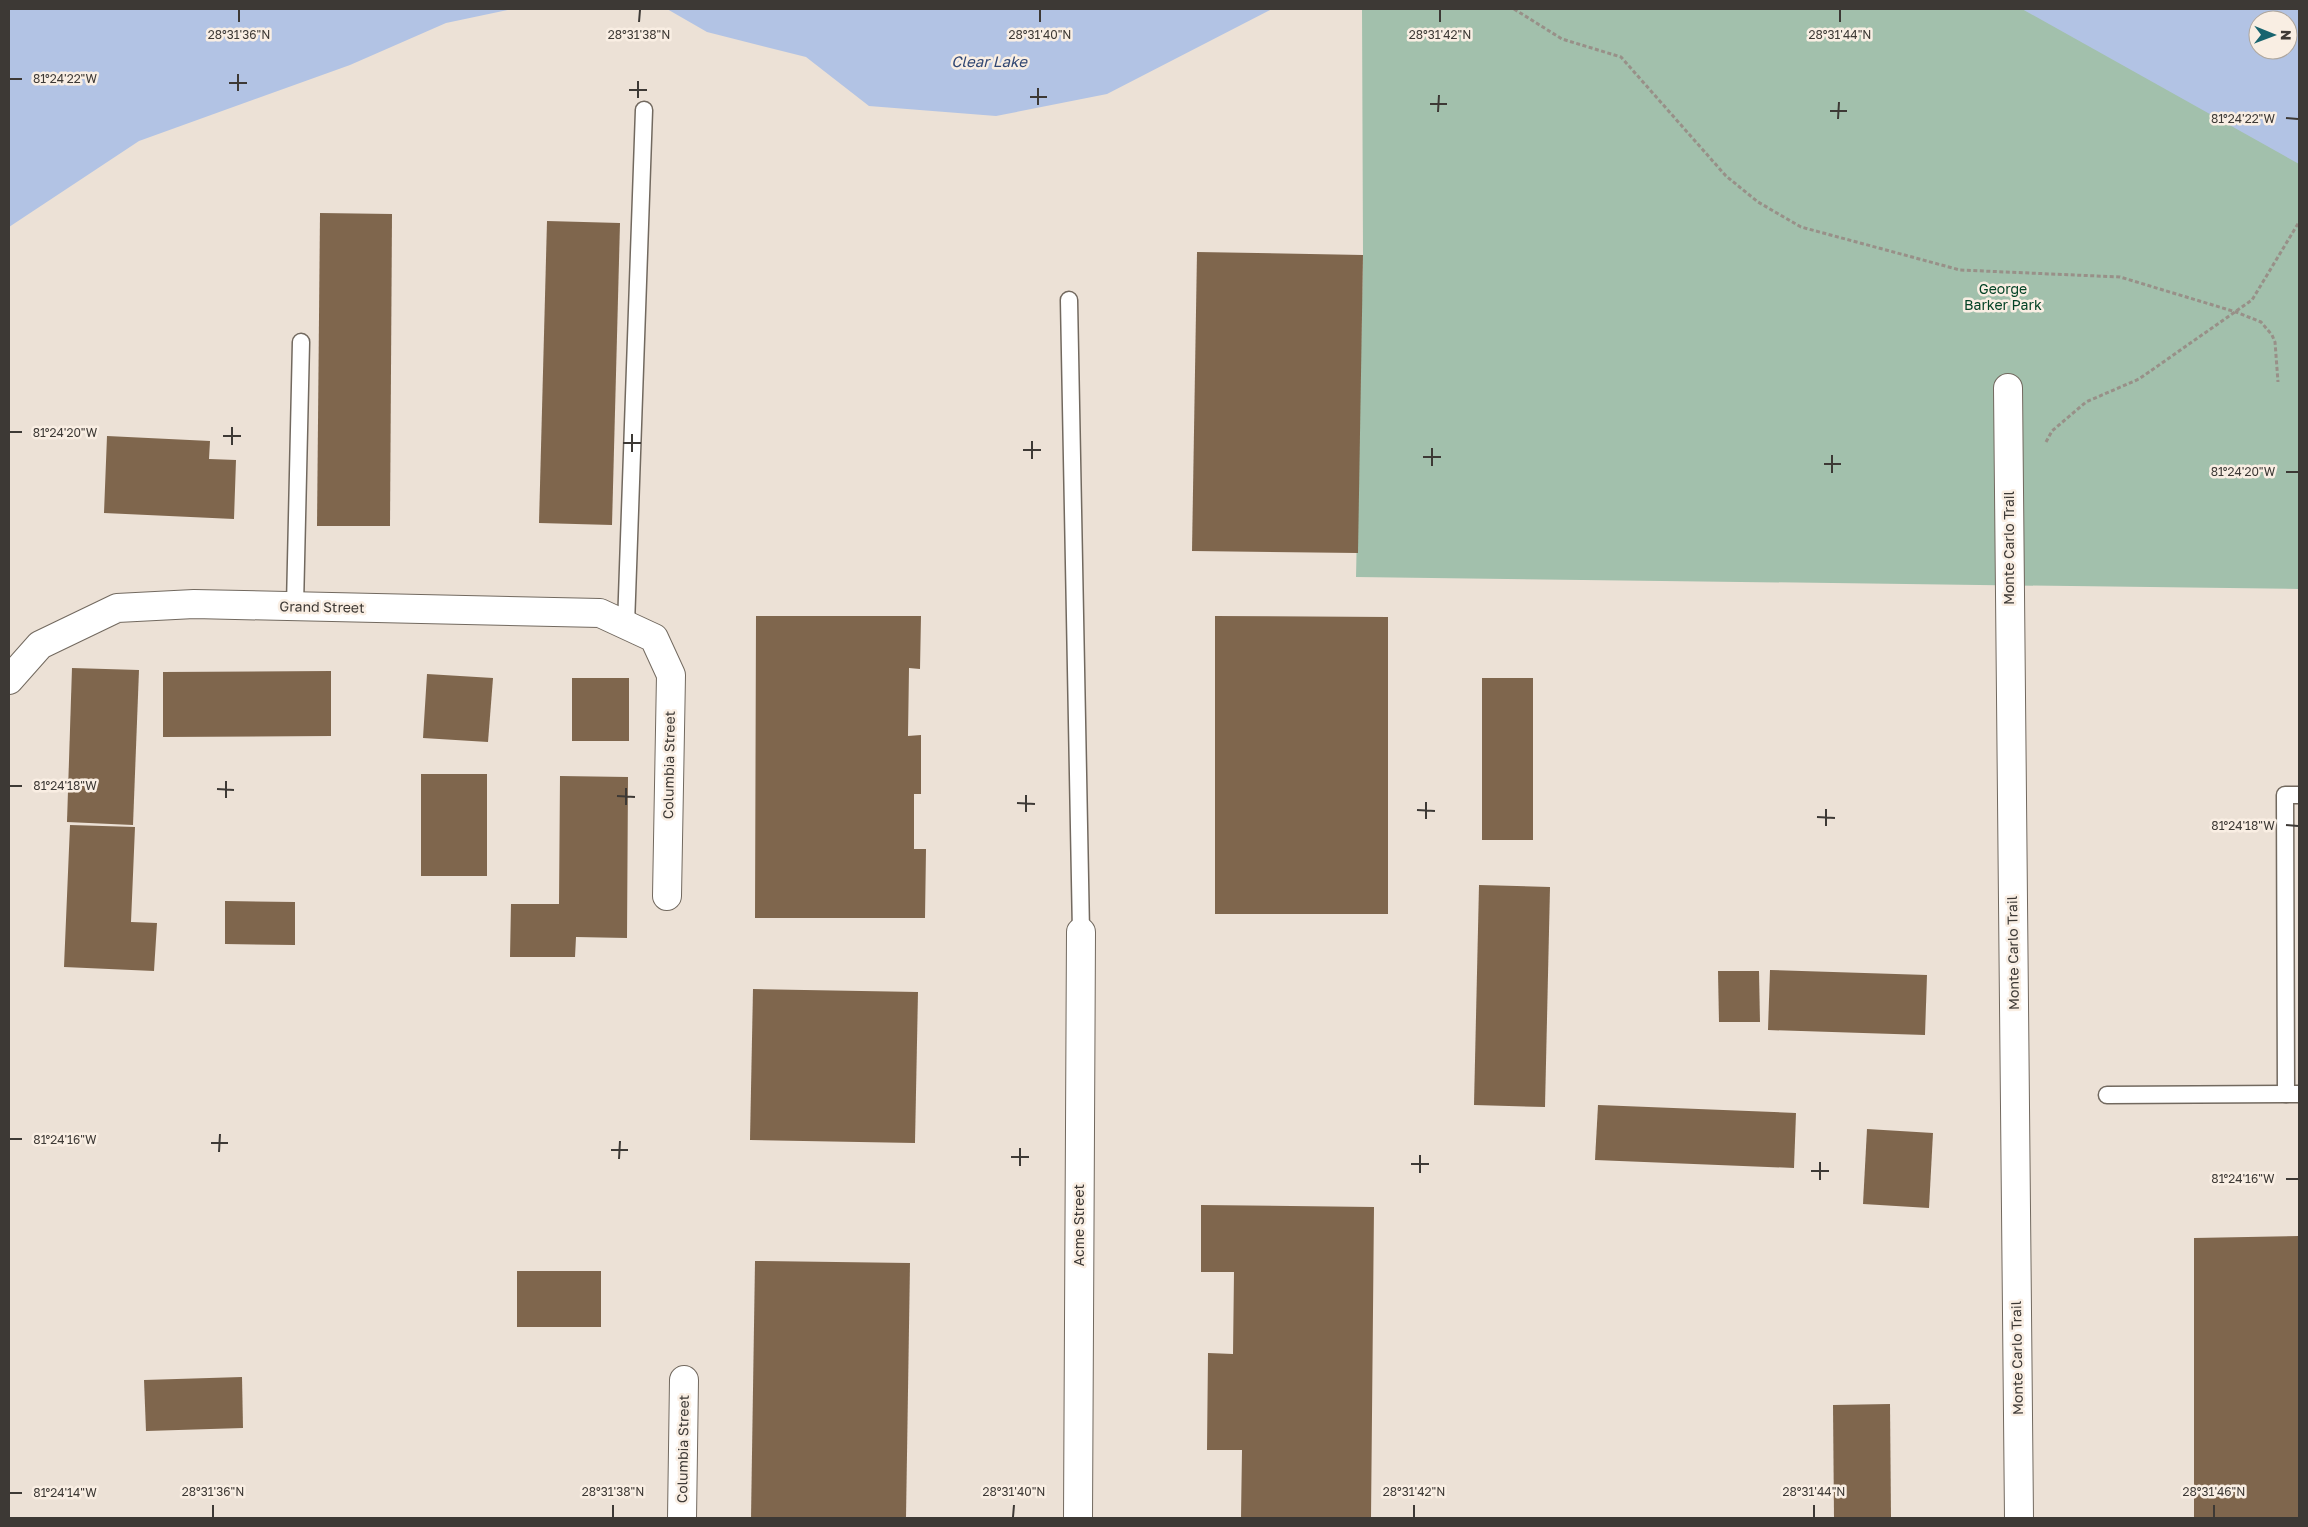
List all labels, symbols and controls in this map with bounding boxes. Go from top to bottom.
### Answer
north arrow [2248,10,2298,60]
text: 28°31'36"N [208,27,270,42]
text: 28°31'38"N [608,27,670,42]
text: 28°31'40"N [1008,27,1072,42]
text: 28°31'42"N [1409,27,1471,42]
text: 28°31'44"N [1809,27,1871,42]
text: N [2278,30,2295,41]
water label: Clear Lake [951,52,1028,70]
text: 81°24'22"W [33,71,98,86]
text: 81°24'22"W [2211,111,2276,126]
park label: George Barker Park [1964,280,2042,313]
text: 81°24'20"W [33,425,98,440]
text: 81°24'20"W [2211,464,2276,479]
street label: Monte Carlo Trail [2000,491,2017,605]
street label: Grand Street [279,597,365,616]
street label: Columbia Street [659,711,678,819]
text: 81°24'18"W [33,778,97,793]
text: 81°24'18"W [2211,818,2275,833]
street label: Monte Carlo Trail [2003,896,2022,1010]
text: 81°24'16"W [33,1132,97,1147]
text: 81°24'16"W [2211,1171,2275,1186]
street label: Acme Street [1070,1184,1087,1266]
street label: Monte Carlo Trail [2007,1301,2026,1415]
street label: Columbia Street [673,1395,692,1503]
text: 28°31'36"N [182,1484,244,1499]
text: 28°31'38"N [582,1484,644,1499]
text: 28°31'40"N [982,1484,1046,1499]
text: 28°31'42"N [1383,1484,1445,1499]
text: 28°31'44"N [1783,1484,1845,1499]
text: 28°31'46"N [2183,1484,2245,1499]
text: 81°24'14"W [33,1485,97,1500]

